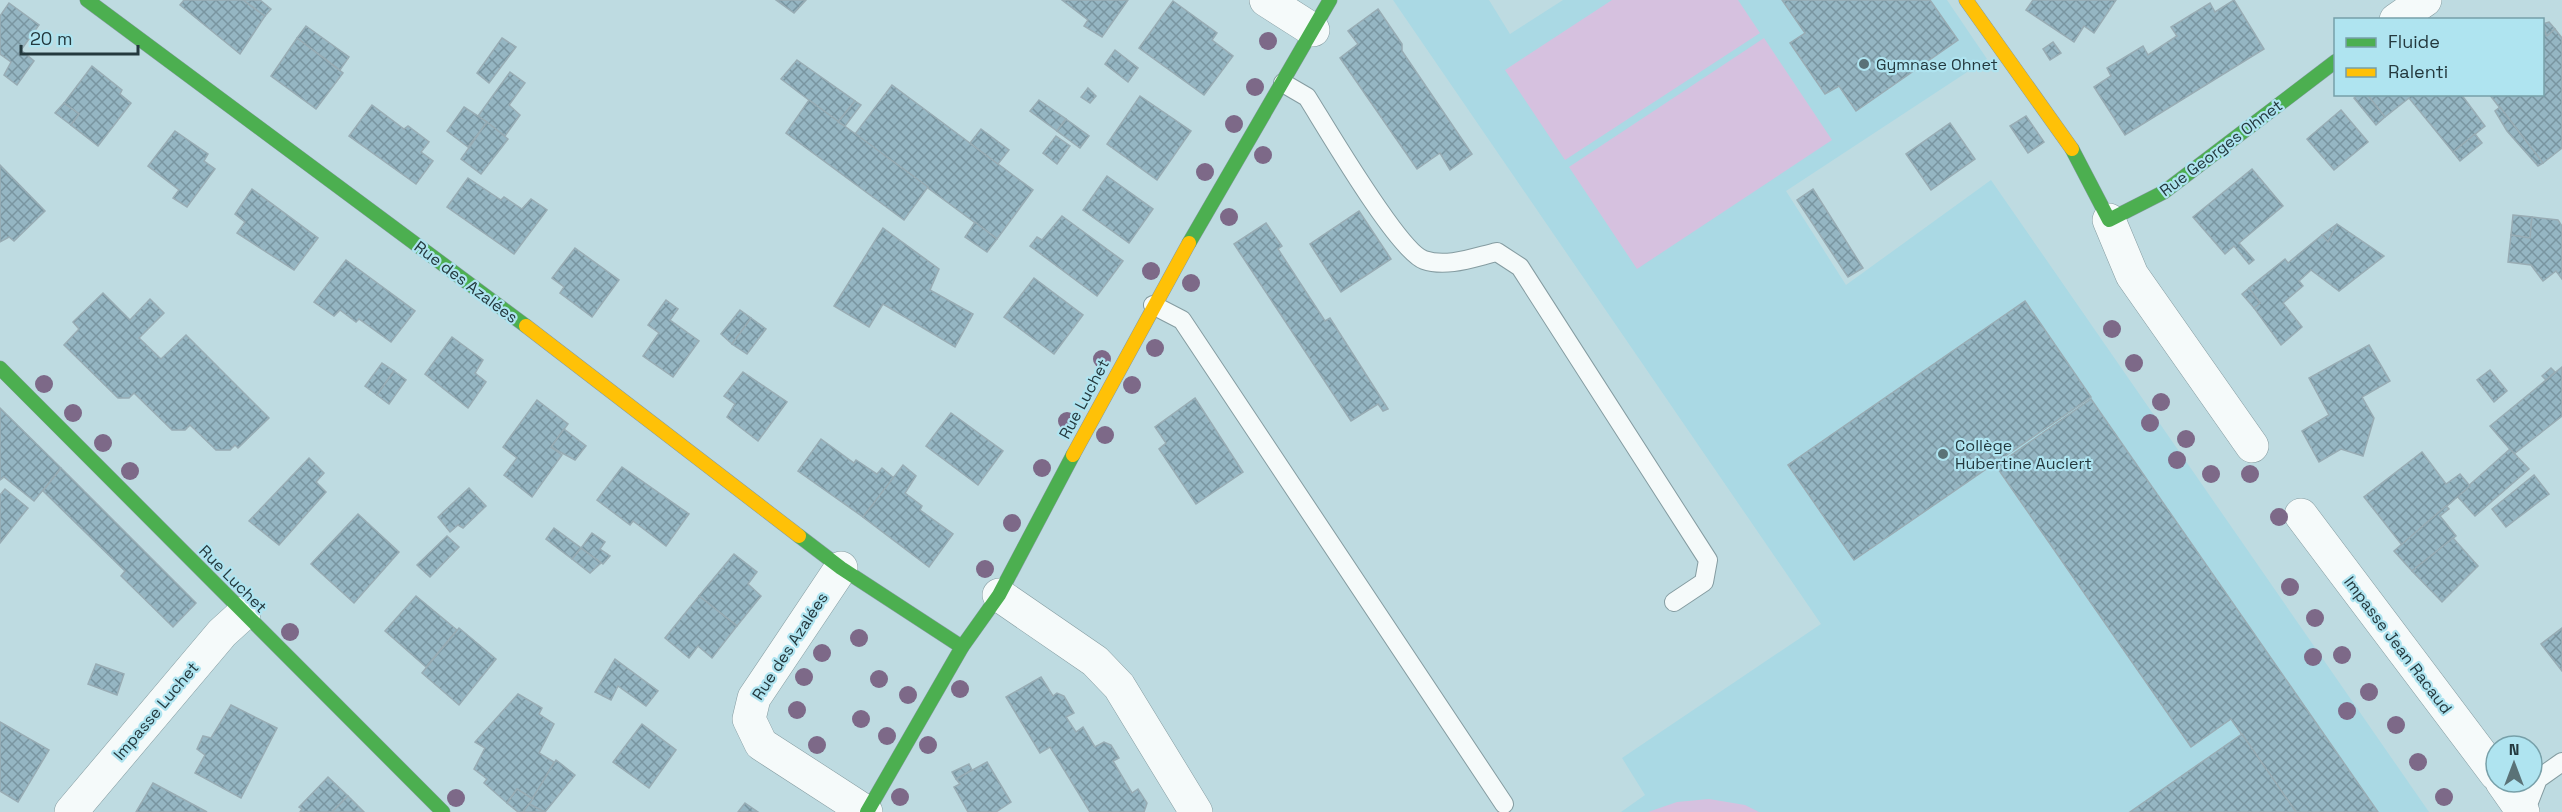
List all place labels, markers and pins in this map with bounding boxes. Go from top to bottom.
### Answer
place label: Gymnase Ohnet [1876,54,1998,75]
marker: Gymnase Ohnet [1857,57,1871,71]
place label: Collège Hubertine Auclert [1955,435,2092,474]
marker: Collège Hubertine Auclert [1936,447,1950,461]

